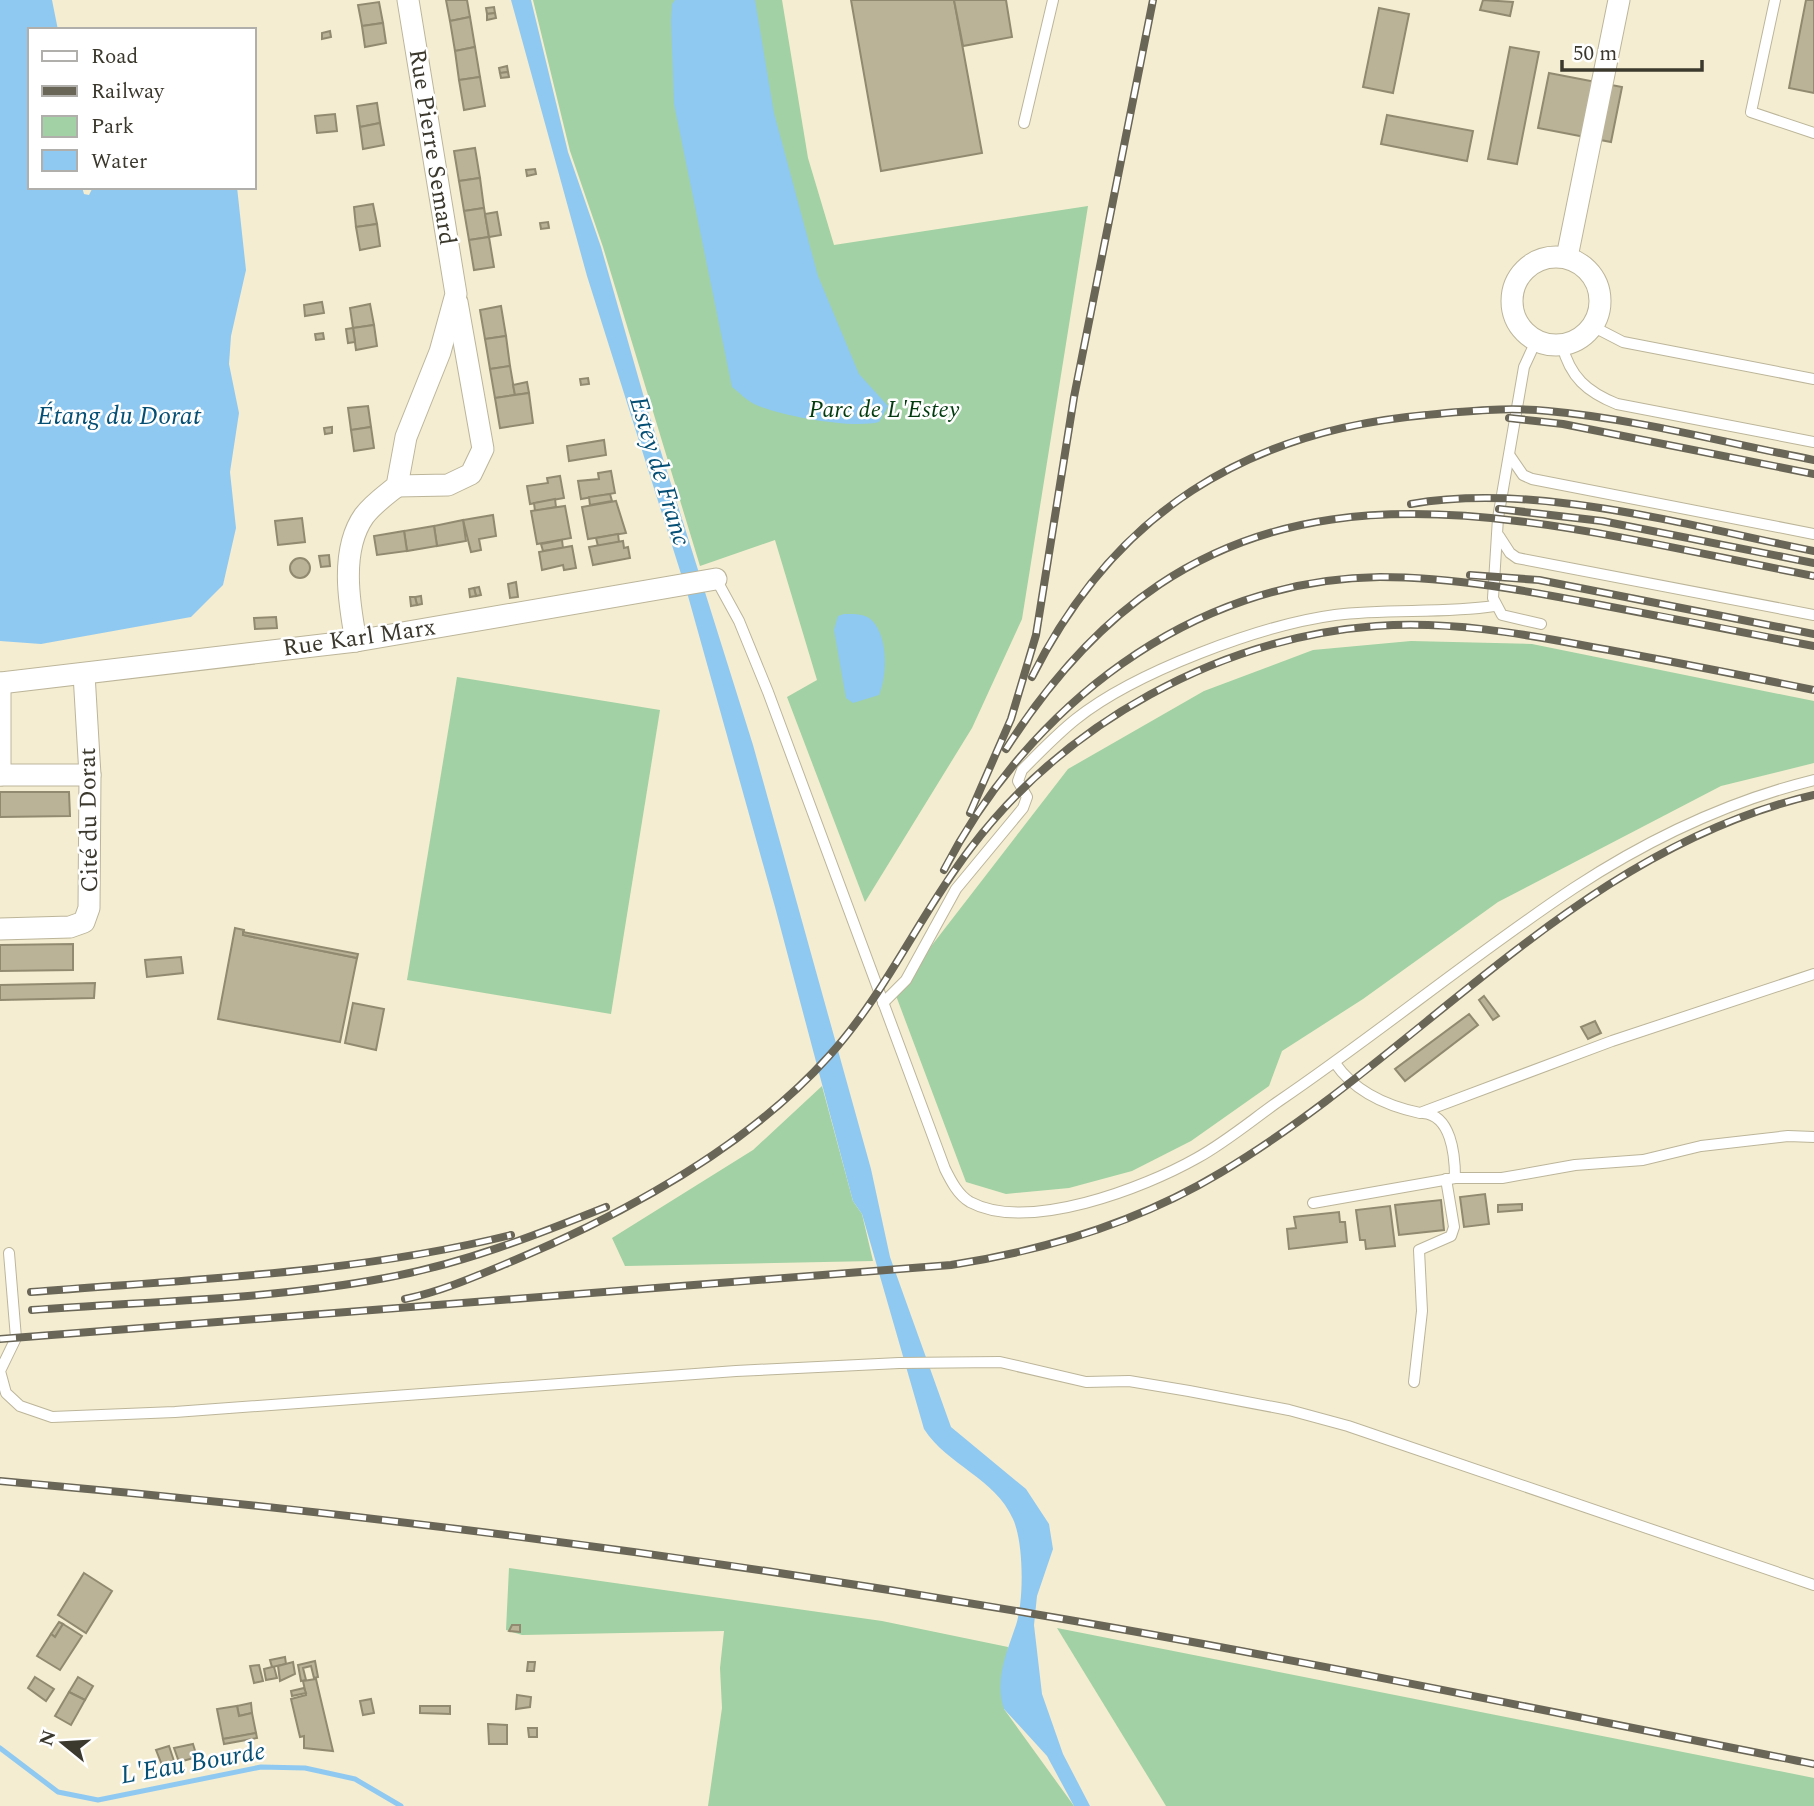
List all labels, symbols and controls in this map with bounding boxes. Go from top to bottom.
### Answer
legend [28,28,256,189]
scale bar [1562,28,1702,72]
text: 50 m [1573,38,1617,70]
text: Road [91,41,138,73]
street label: Rue Pierre Semard [399,46,465,248]
text: Railway [91,76,165,108]
text: Park [91,111,135,143]
text: Water [91,146,147,178]
water label: Estey de Franc [618,391,702,551]
park label: Parc de L'Estey [808,392,960,428]
water label: Étang du Dorat [37,396,202,436]
street label: Rue Karl Marx [280,609,438,667]
street label: Cité du Dorat [70,747,108,893]
north arrow [28,1708,98,1778]
text: N [32,1726,64,1750]
water label: L'Eau Bourde [117,1731,269,1795]

